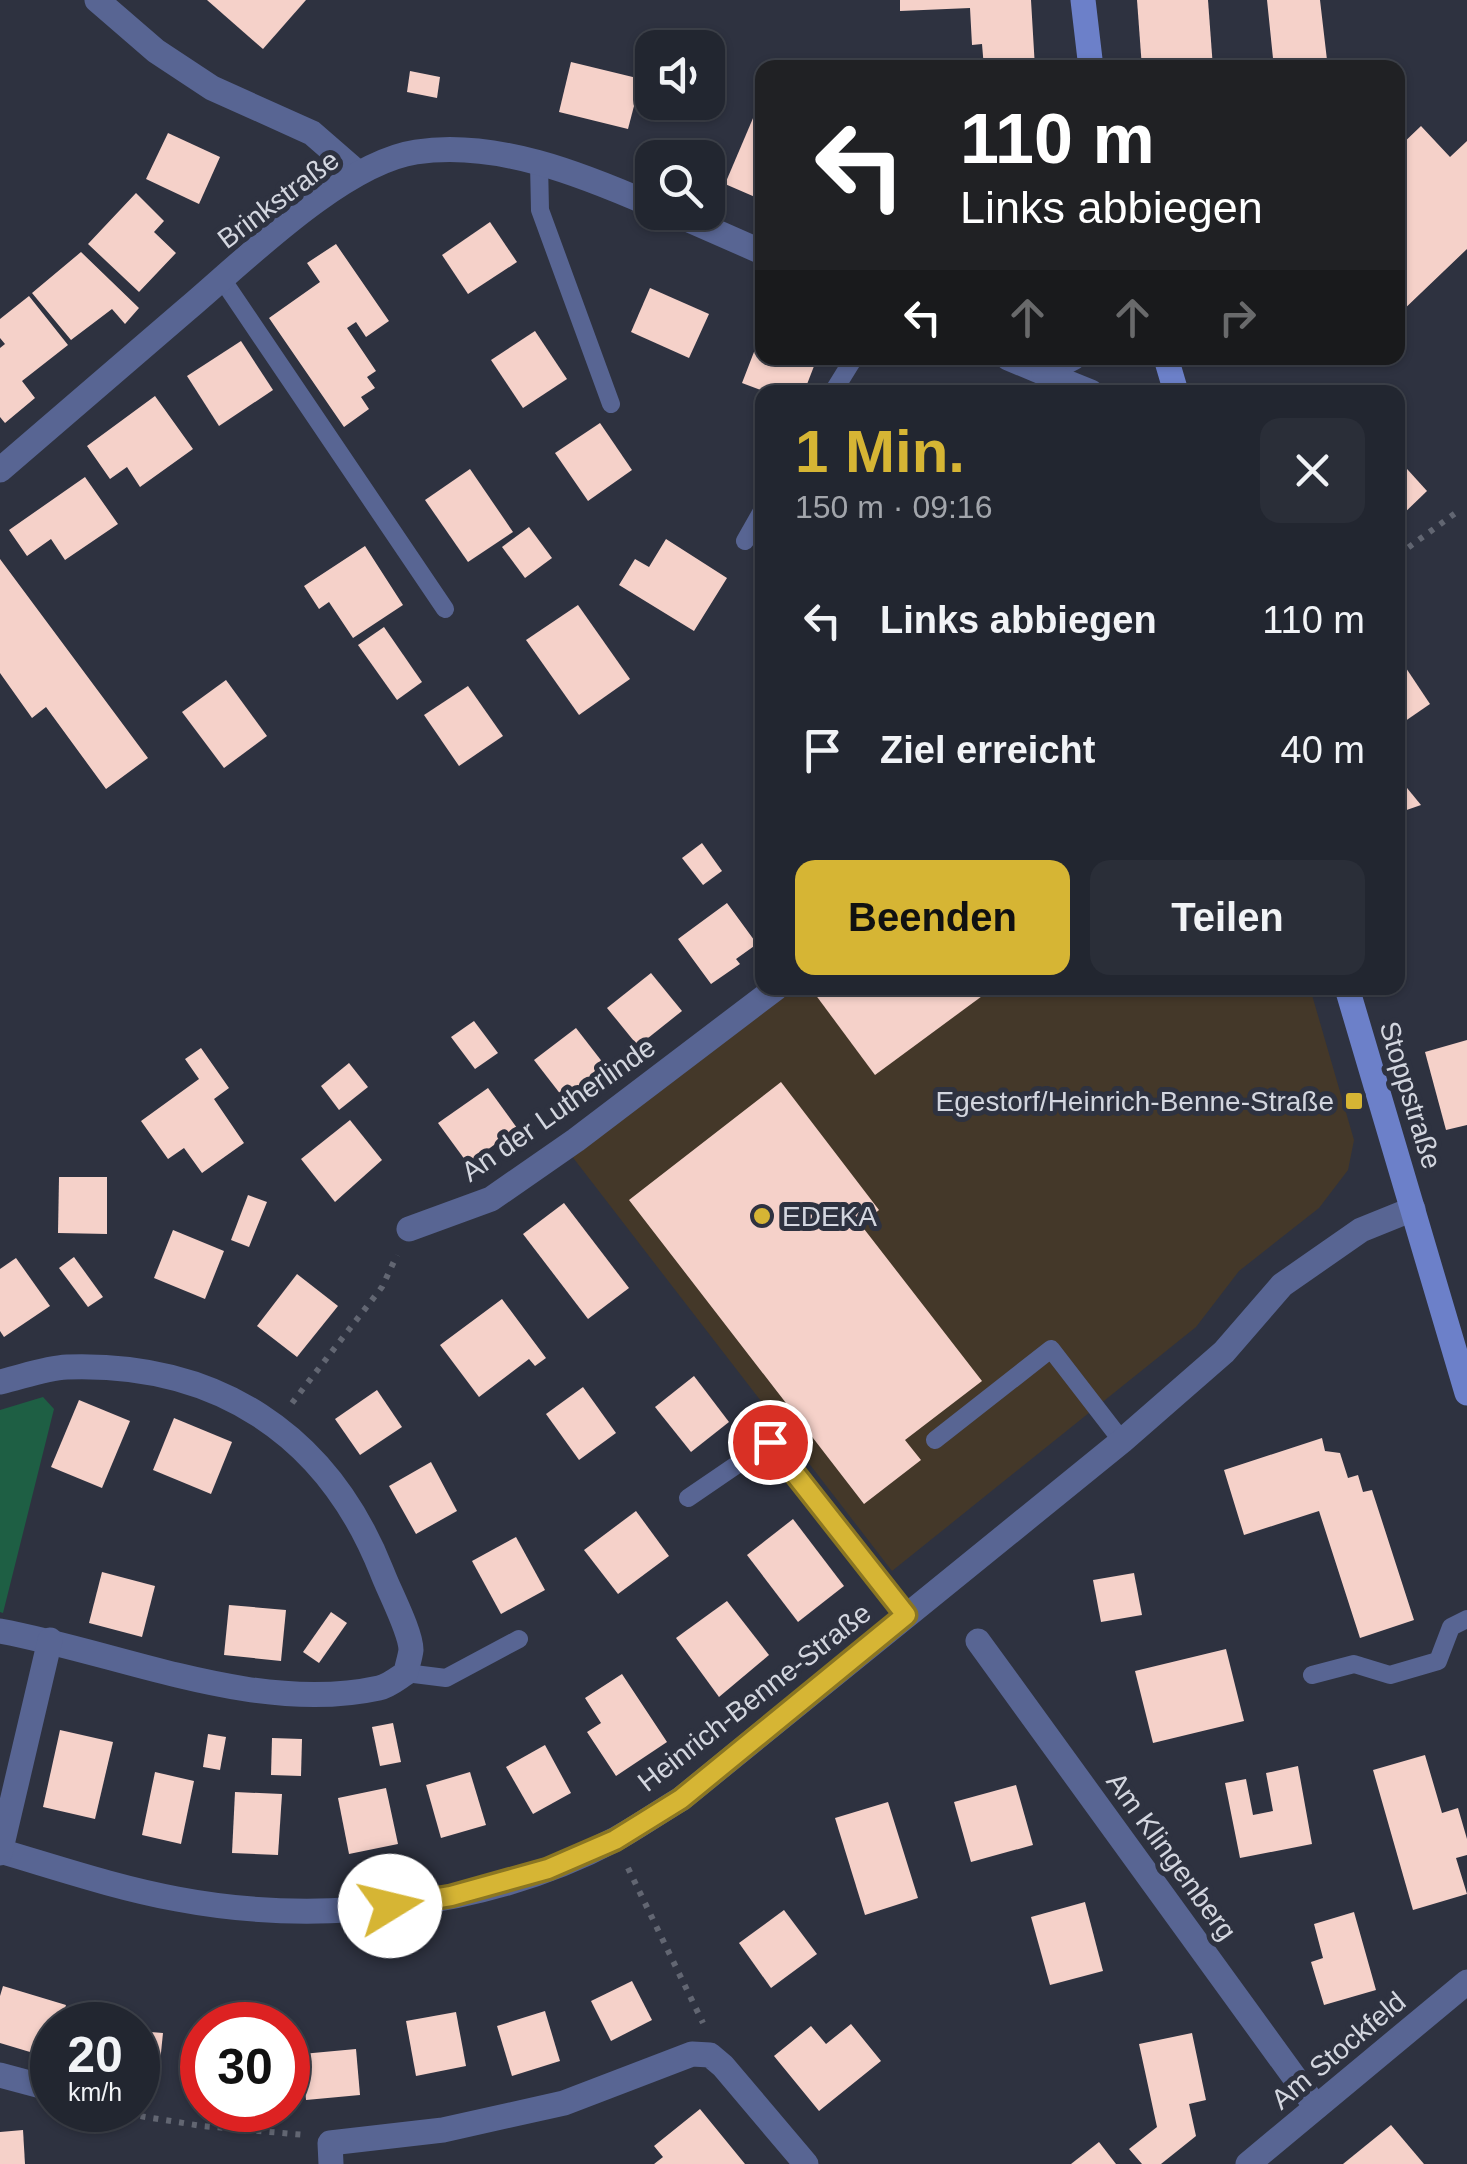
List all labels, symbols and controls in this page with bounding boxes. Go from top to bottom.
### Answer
map controls [635,30,725,230]
button: sound [635,30,725,120]
icon: left [795,100,925,230]
text: 110 m [960,100,1155,178]
button: search [635,140,725,230]
street label: Brinkstraße [212,144,345,255]
text: Links abbiegen [960,182,1263,233]
icon: left [895,290,950,345]
icon: ahead [1000,290,1055,345]
icon: ahead [1105,290,1160,345]
icon: right [1210,290,1265,345]
text: 1 Min. [795,418,965,485]
button: close [1260,418,1365,523]
text: 150 m · 09:16 [795,489,992,525]
icon: left [795,593,850,648]
text: Links abbiegen [880,599,1157,641]
text: 110 m [1262,599,1365,641]
icon: arrive [795,723,850,778]
text: Ziel erreicht [880,729,1095,771]
text: 40 m [1281,729,1365,771]
button: Beenden [795,860,1070,975]
button: Teilen [1090,860,1365,975]
street label: Stoppstraße [1373,1018,1448,1173]
street label: An der Lutherlinde [456,1031,661,1188]
place label: Egestorf/Heinrich-Benne-Straße [936,1086,1334,1117]
marker: Egestorf/Heinrich-Benne-Straße [1343,1090,1365,1112]
place label: EDEKA [782,1201,877,1232]
marker: EDEKA [751,1205,773,1227]
pin [728,1400,813,1485]
icon: arrive [743,1415,798,1470]
street label: Heinrich-Benne-Straße [632,1597,877,1798]
street label: Am Klingenberg [1101,1767,1243,1946]
position arrow [338,1854,442,1958]
street label: Am Stockfeld [1265,1985,1411,2115]
speed limit sign: 30 [180,2002,310,2132]
text: 20 [67,2027,123,2083]
text: km/h [68,2078,122,2106]

